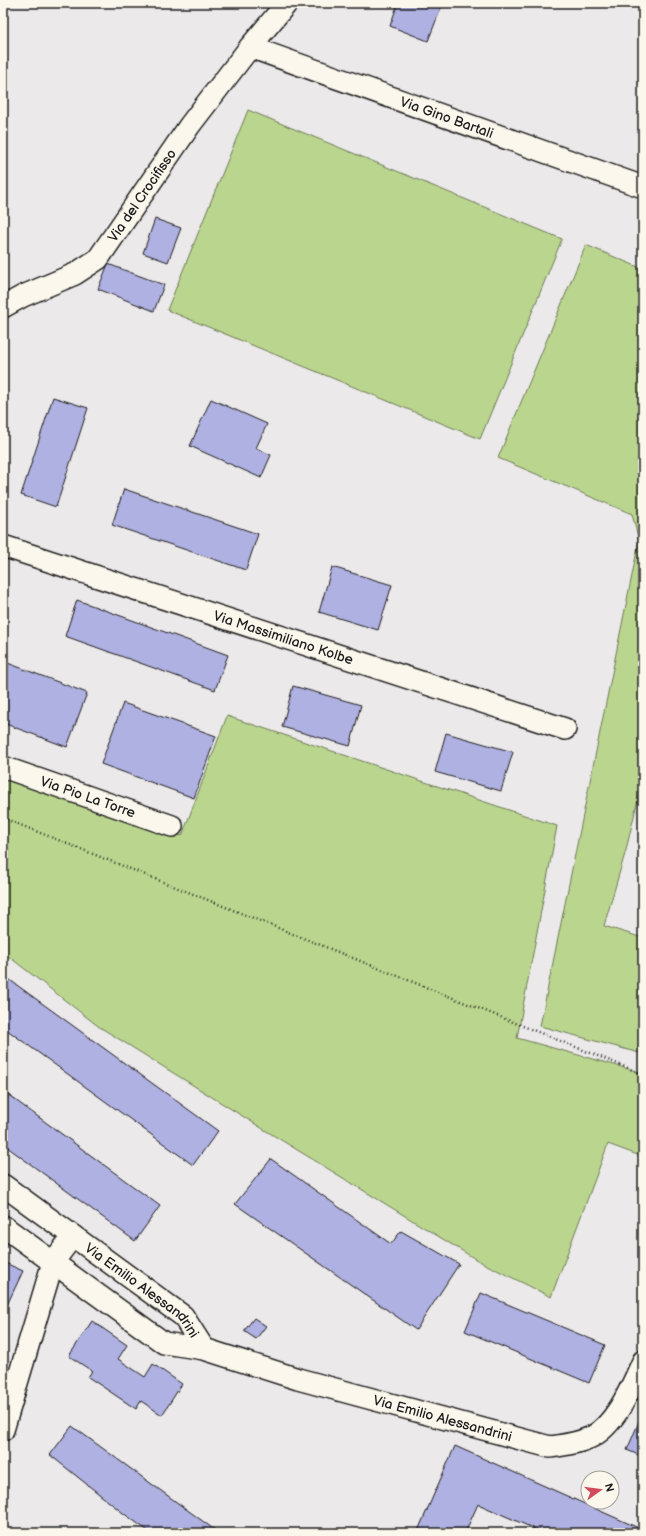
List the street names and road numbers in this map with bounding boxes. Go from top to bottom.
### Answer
street label: Via Gino Bartali [398,93,496,142]
street label: Via del Crocifisso [104,146,180,245]
street label: Via Massimiliano Kolbe [211,607,355,668]
street label: Via Pio La Torre [38,773,138,822]
street label: Via Emilio Alessandrini [81,1239,203,1341]
street label: Via Emilio Alessandrini [371,1392,514,1445]

